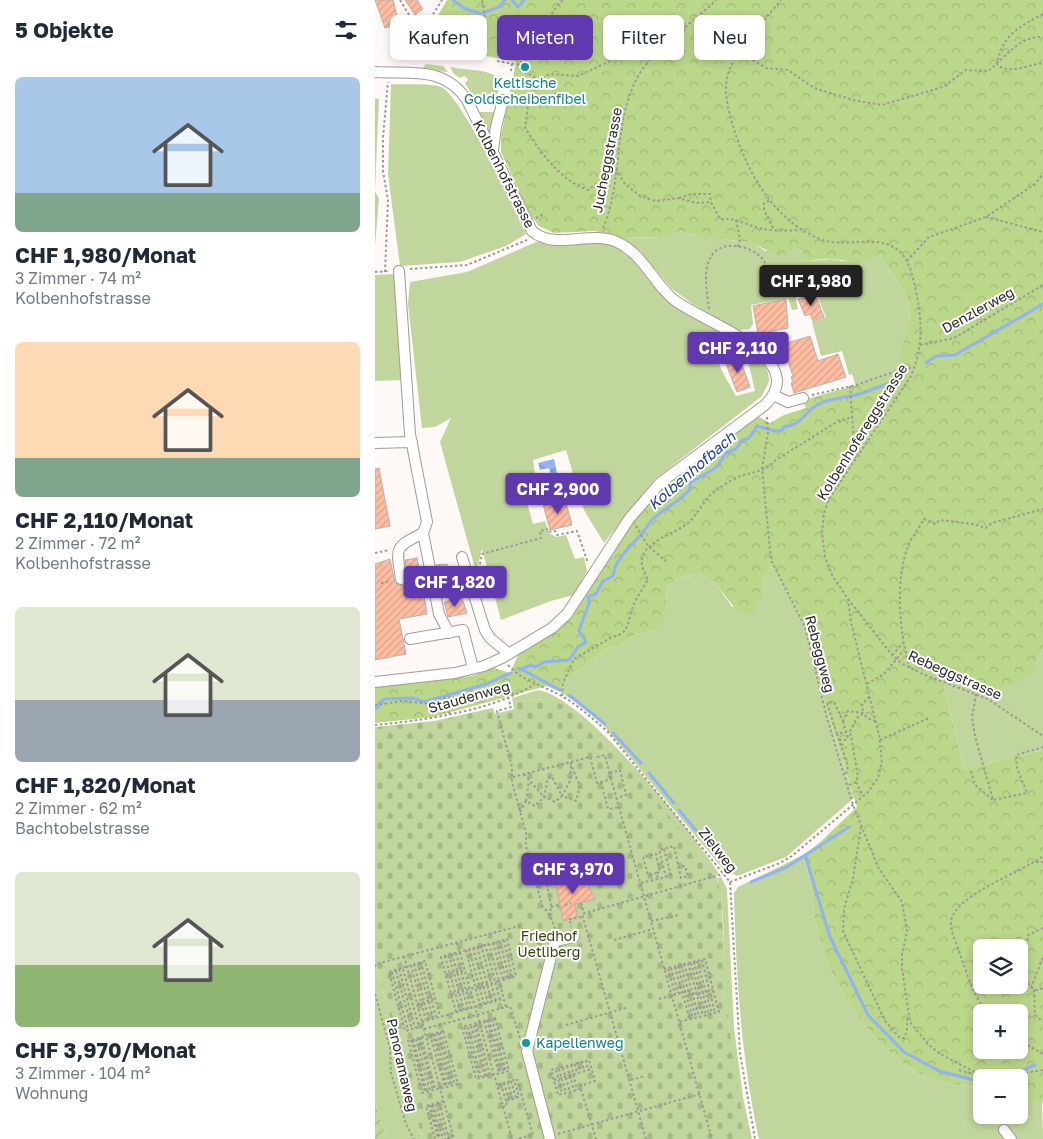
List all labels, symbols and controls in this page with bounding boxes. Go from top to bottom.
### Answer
chip: Kaufen [390,15,487,60]
chip: Mieten [497,15,593,60]
chip: Filter [603,15,684,60]
chip: Neu [694,15,765,60]
icon: filters [332,16,360,44]
text: 5 Objekte [15,17,114,43]
marker: Keltische Goldscheibenfibel [519,61,531,73]
place label: Keltische Goldscheibenfibel [464,74,586,107]
street label: Jucheggstrasse [588,106,625,214]
icon: home [143,110,233,200]
street label: Kolbenhofstrasse [470,117,539,231]
text: CHF 1,980/Monat [15,242,196,268]
pin: CHF 1,980 [754,264,868,307]
text: 3 Zimmer · 74 m² [15,268,141,288]
text: CHF 1,980 [770,271,852,291]
street label: Denzlerweg [939,283,1017,336]
text: Kolbenhofstrasse [15,288,151,308]
pin: CHF 2,110 [681,332,795,374]
text: CHF 2,110 [699,338,777,358]
street label: Kolbenhofereggstrasse [813,360,910,503]
icon: home [143,375,233,465]
water label: Kolbenhofbach [644,427,739,513]
pin: CHF 2,900 [501,472,615,515]
text: CHF 2,900 [517,479,599,499]
text: CHF 2,110/Monat [15,507,193,533]
text: 2 Zimmer · 72 m² [15,533,141,553]
text: Kolbenhofstrasse [15,553,151,573]
pin: CHF 1,820 [398,566,512,608]
text: CHF 1,820 [415,572,495,592]
street label: Rebeggweg [802,613,839,694]
icon: home [143,640,233,730]
street label: Rebeggstrasse [906,646,1005,703]
street label: Staudenweg [426,677,511,716]
text: CHF 1,820/Monat [15,772,196,798]
text: 2 Zimmer · 62 m² [15,798,142,818]
text: Bachtobelstrasse [15,818,150,838]
street label: Zielweg [696,824,741,876]
pin: CHF 3,970 [516,852,630,895]
text: CHF 3,970 [532,859,614,879]
icon: home [143,905,233,995]
park label: Friedhof Uetliberg [518,927,580,960]
map controls [973,939,1028,1124]
button: layers [973,939,1028,994]
button: + [973,1004,1028,1059]
street label: Panoramaweg [383,1017,421,1113]
place label: Kapellenweg [536,1034,624,1051]
text: CHF 3,970/Monat [15,1037,196,1063]
marker: Kapellenweg [520,1037,532,1049]
text: 3 Zimmer · 104 m² [15,1063,150,1083]
button: − [973,1069,1028,1124]
text: Wohnung [15,1083,88,1103]

